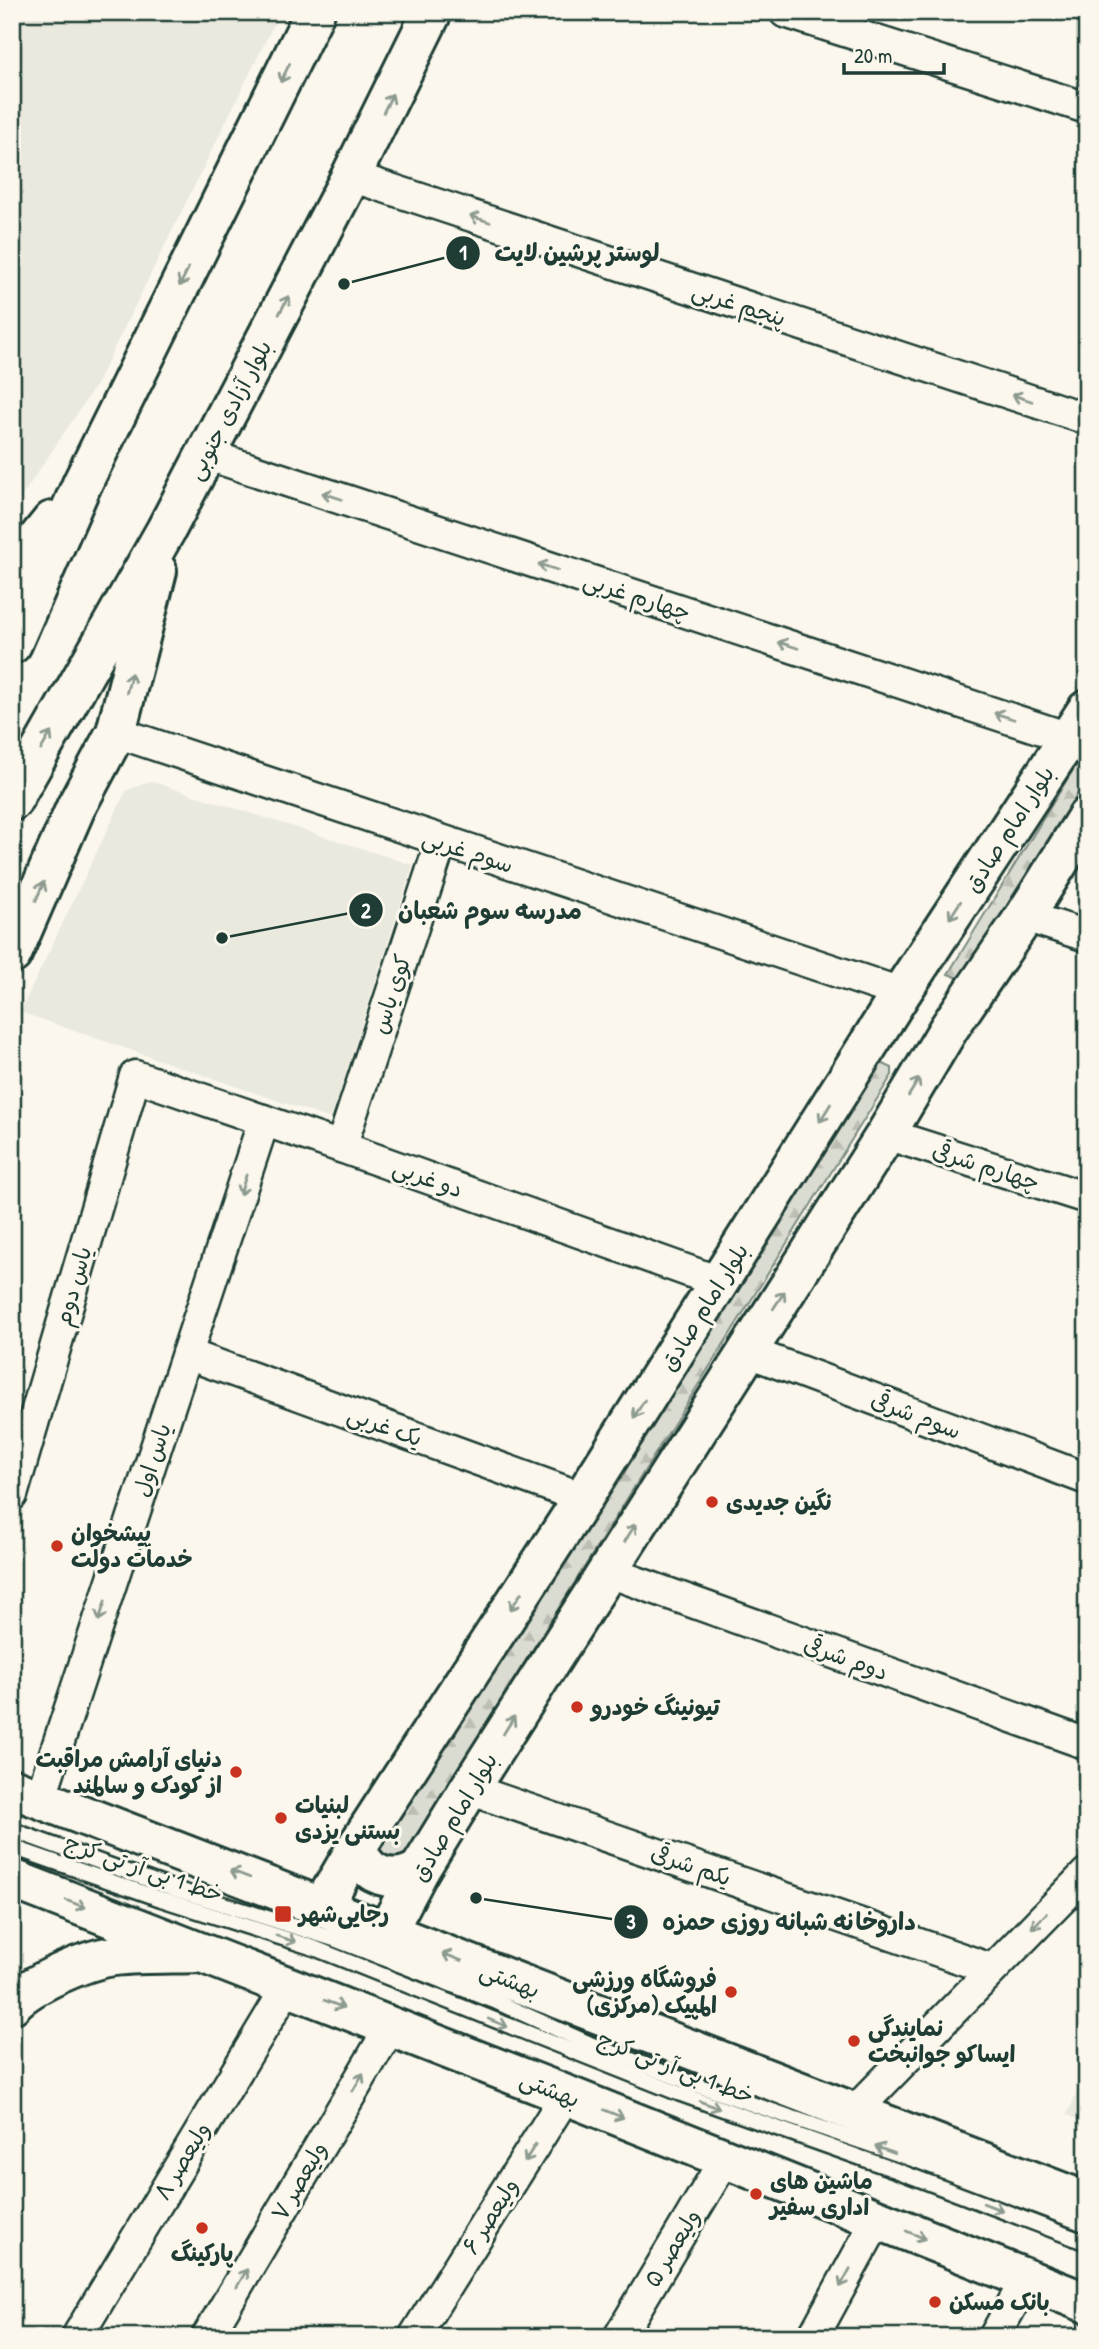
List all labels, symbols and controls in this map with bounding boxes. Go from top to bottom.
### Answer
scale bar [844,32,943,76]
text: 20 m [854,41,892,70]
one-way arrow [277,62,291,83]
one-way arrow [381,93,395,114]
one-way arrow [470,212,492,224]
callout: لوستر پرشين لايت [445,230,674,275]
text: لوستر پرشين لايت [494,236,660,269]
text: 1 [459,238,467,267]
one-way arrow [177,266,191,287]
street label: پنجم غربی [687,274,790,336]
one-way arrow [277,295,291,316]
street label: بلوار آزادی جنوبی [179,334,278,485]
one-way arrow [1011,391,1033,404]
one-way arrow [322,488,344,501]
one-way arrow [538,559,560,572]
street label: چهارم غربی [579,564,695,630]
one-way arrow [777,638,799,650]
one-way arrow [123,672,136,695]
one-way arrow [993,709,1015,722]
one-way arrow [39,732,53,752]
street label: بلوار امام صادق [956,759,1064,900]
street label: سوم غربی [418,821,518,882]
one-way arrow [34,881,47,902]
callout: مدرسه سوم شعبان [349,888,596,933]
text: مدرسه سوم شعبان [398,894,582,929]
text: 2 [361,896,371,925]
one-way arrow [948,900,962,919]
street label: کوی یاس [363,950,418,1038]
one-way arrow [907,1077,921,1097]
one-way arrow [818,1102,832,1122]
street label: چهارم شرقی [928,1134,1044,1200]
street label: دو غربی [389,1151,467,1204]
one-way arrow [236,1174,248,1196]
street label: بلوار امام صادق [652,1237,758,1378]
street label: یاس دوم [46,1242,102,1330]
one-way arrow [772,1290,786,1310]
street label: سوم شرقی [866,1383,966,1448]
street label: یک غربی [343,1398,427,1453]
one-way arrow [632,1399,646,1418]
street label: یاس اول [125,1419,178,1501]
place label: نگین جدیدی [726,1486,832,1517]
marker: نگین جدیدی [704,1494,720,1510]
place label: پیشخوان خدمات دولت [71,1517,193,1574]
one-way arrow [623,1524,638,1543]
marker: پیشخوان خدمات دولت [49,1538,65,1554]
one-way arrow [509,1590,523,1610]
one-way arrow [95,1599,107,1621]
street label: دوم شرقی [799,1628,893,1690]
place label: تیونینگ خودرو [589,1691,721,1722]
marker: تیونینگ خودرو [569,1699,585,1715]
one-way arrow [503,1716,517,1736]
place label: دنیای آرامش مراقبت از کودک و سالمند [36,1743,222,1800]
street label: بلوار امام صادق [403,1747,507,1889]
marker: دنیای آرامش مراقبت از کودک و سالمند [228,1764,244,1780]
place label: لبنیات بستنی یزدی [295,1789,400,1846]
marker: لبنیات بستنی یزدی [273,1810,289,1826]
street label: خط 1 بی آر تی کرج [61,1826,227,1910]
street label: یکم شرقی [646,1836,735,1896]
one-way arrow [229,1867,251,1879]
one-way arrow [64,1898,86,1911]
place label: رجایی‌شهر [297,1898,389,1929]
callout: داروخانه شبانه روزی حمزه [614,1899,930,1944]
marker: رجایی‌شهر [273,1904,293,1924]
text: داروخانه شبانه روزی حمزه [662,1905,916,1938]
text: 3 [626,1907,636,1936]
one-way arrow [1030,1912,1047,1929]
one-way arrow [275,1933,297,1946]
one-way arrow [441,1949,463,1962]
street label: بهشتى [476,1954,545,2005]
place label: فروشگاه ورزشی المپیک (مرکزی) [572,1963,717,2020]
marker: فروشگاه ورزشی المپیک (مرکزی) [723,1984,739,2000]
one-way arrow [322,1998,344,2011]
place label: نمایندگی ایساکو جوانبخت [868,2012,1015,2069]
one-way arrow [486,2017,508,2030]
street label: خط 1 بی آر تی کرج [593,2022,759,2112]
marker: نمایندگی ایساکو جوانبخت [846,2033,862,2049]
street label: بهشتی [516,2063,585,2114]
one-way arrow [351,2072,365,2092]
one-way arrow [698,2099,720,2112]
one-way arrow [602,2108,624,2121]
street label: ولیعصر ۸ [146,2116,217,2206]
street label: ولیعصر ۷ [264,2136,334,2226]
one-way arrow [523,2142,537,2162]
one-way arrow [875,2142,897,2155]
place label: ماشین های اداری سفیر [768,2165,873,2222]
street label: ولیعصر ۶ [454,2172,525,2260]
marker: ماشین های اداری سفیر [748,2186,764,2202]
one-way arrow [981,2202,1003,2215]
street label: ولیعصر ۵ [636,2203,707,2293]
marker: پارکینگ [194,2220,210,2236]
one-way arrow [904,2230,926,2243]
place label: پارکینگ [171,2237,234,2268]
one-way arrow [235,2268,249,2288]
one-way arrow [838,2268,852,2288]
place label: بانک مسکن [949,2286,1050,2317]
marker: بانک مسکن [927,2294,943,2310]

